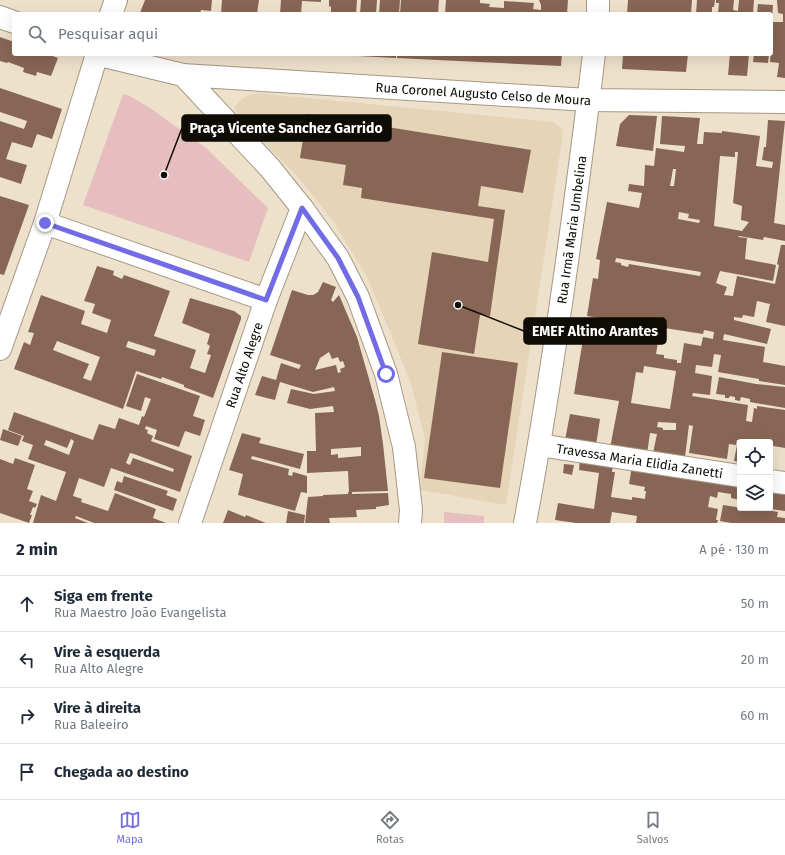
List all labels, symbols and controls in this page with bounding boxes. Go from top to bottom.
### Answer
search box [12,12,773,56]
icon: search [26,23,48,45]
text: Pesquisar aqui [58,25,158,43]
street label: Rua Coronel Augusto Celso de Moura [375,80,592,108]
callout: Praça Vicente Sanchez Garrido [182,115,391,141]
text: Praça Vicente Sanchez Garrido [189,120,383,138]
street label: Rua Irmã Maria Umbelina [554,155,589,305]
route end [36,214,54,232]
callout: EMEF Altino Arantes [524,318,666,344]
street label: Rua Alto Alegre [223,320,266,410]
text: EMEF Altino Arantes [532,323,658,340]
route start [377,365,395,383]
map controls [737,439,773,511]
button: locate [737,439,773,475]
street label: Travessa Maria Elidia Zanetti [556,441,724,481]
button: layers [737,475,773,511]
text: 2 min [16,539,58,560]
text: A pé · 130 m [699,542,769,557]
text: Siga em frente [54,587,153,605]
icon: ahead [16,593,38,615]
text: 50 m [741,596,769,611]
text: Rua Maestro João Evangelista [54,605,227,620]
text: Vire à esquerda [54,643,160,661]
icon: left [16,649,38,671]
text: 20 m [741,652,769,667]
text: Rua Alto Alegre [54,661,144,676]
text: Vire à direita [54,699,141,717]
icon: right [16,705,38,727]
text: 60 m [740,708,769,723]
text: Rua Baleeiro [54,717,129,732]
icon: arrive [16,761,38,783]
text: Chegada ao destino [54,763,189,781]
tab: Mapa [116,809,143,846]
tab: Rotas [376,809,404,846]
tab: Salvos [637,809,669,846]

